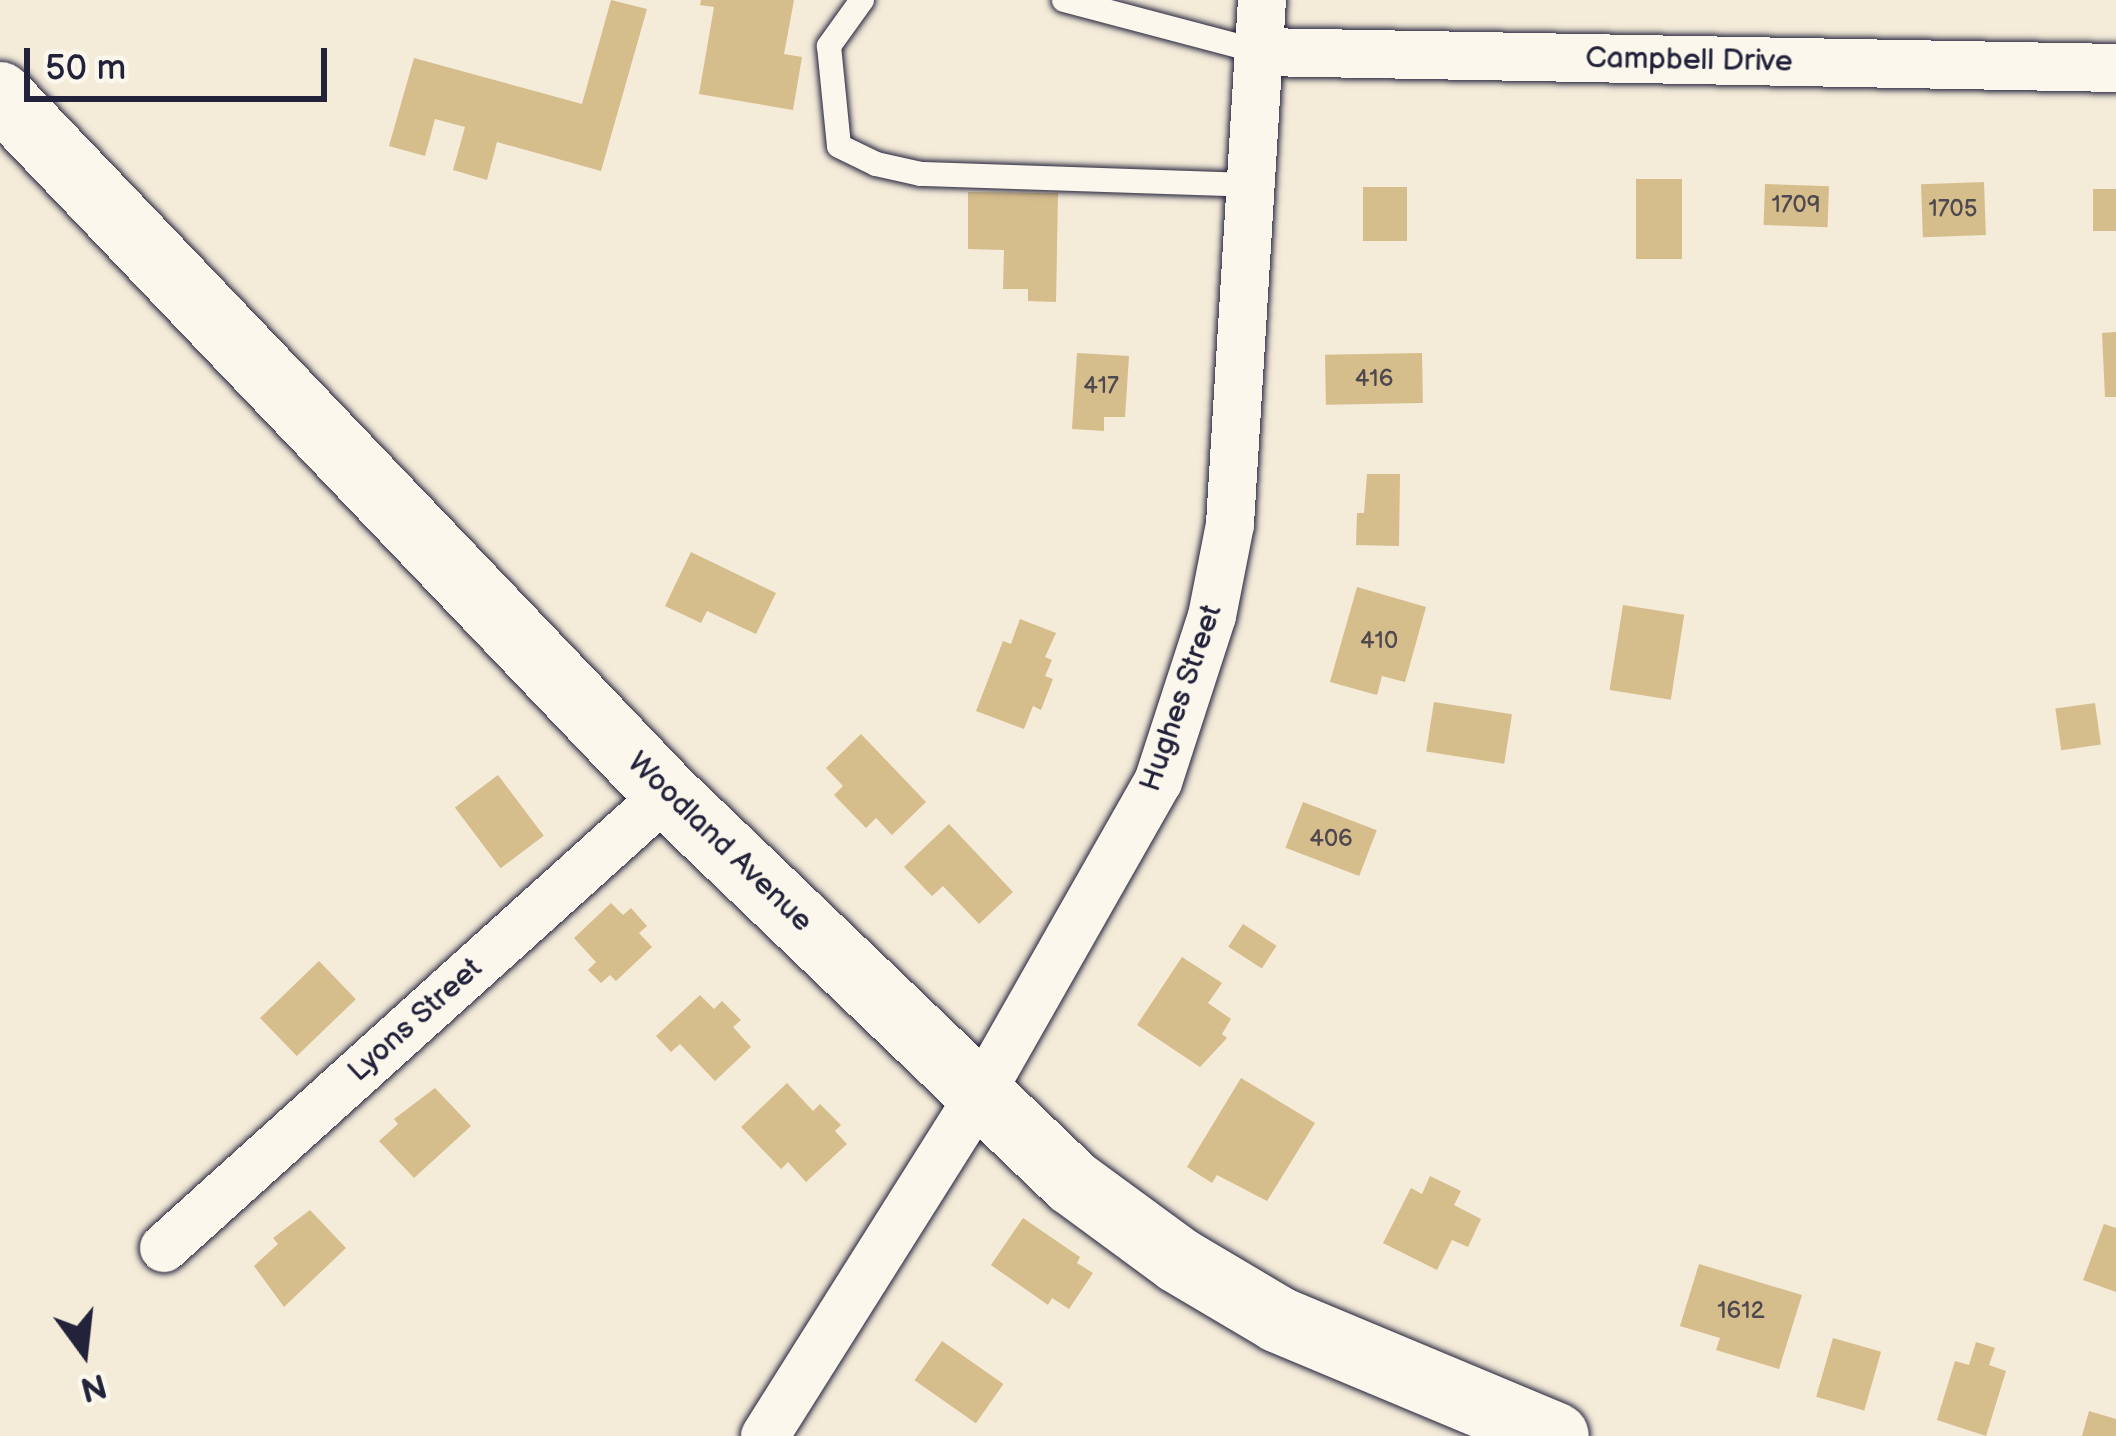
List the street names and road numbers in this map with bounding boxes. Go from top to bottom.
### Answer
street label: Campbell Drive [1585,40,1793,80]
street label: Hughes Street [1132,600,1230,796]
street label: Woodland Avenue [620,745,820,939]
street label: Lyons Street [341,950,489,1090]

